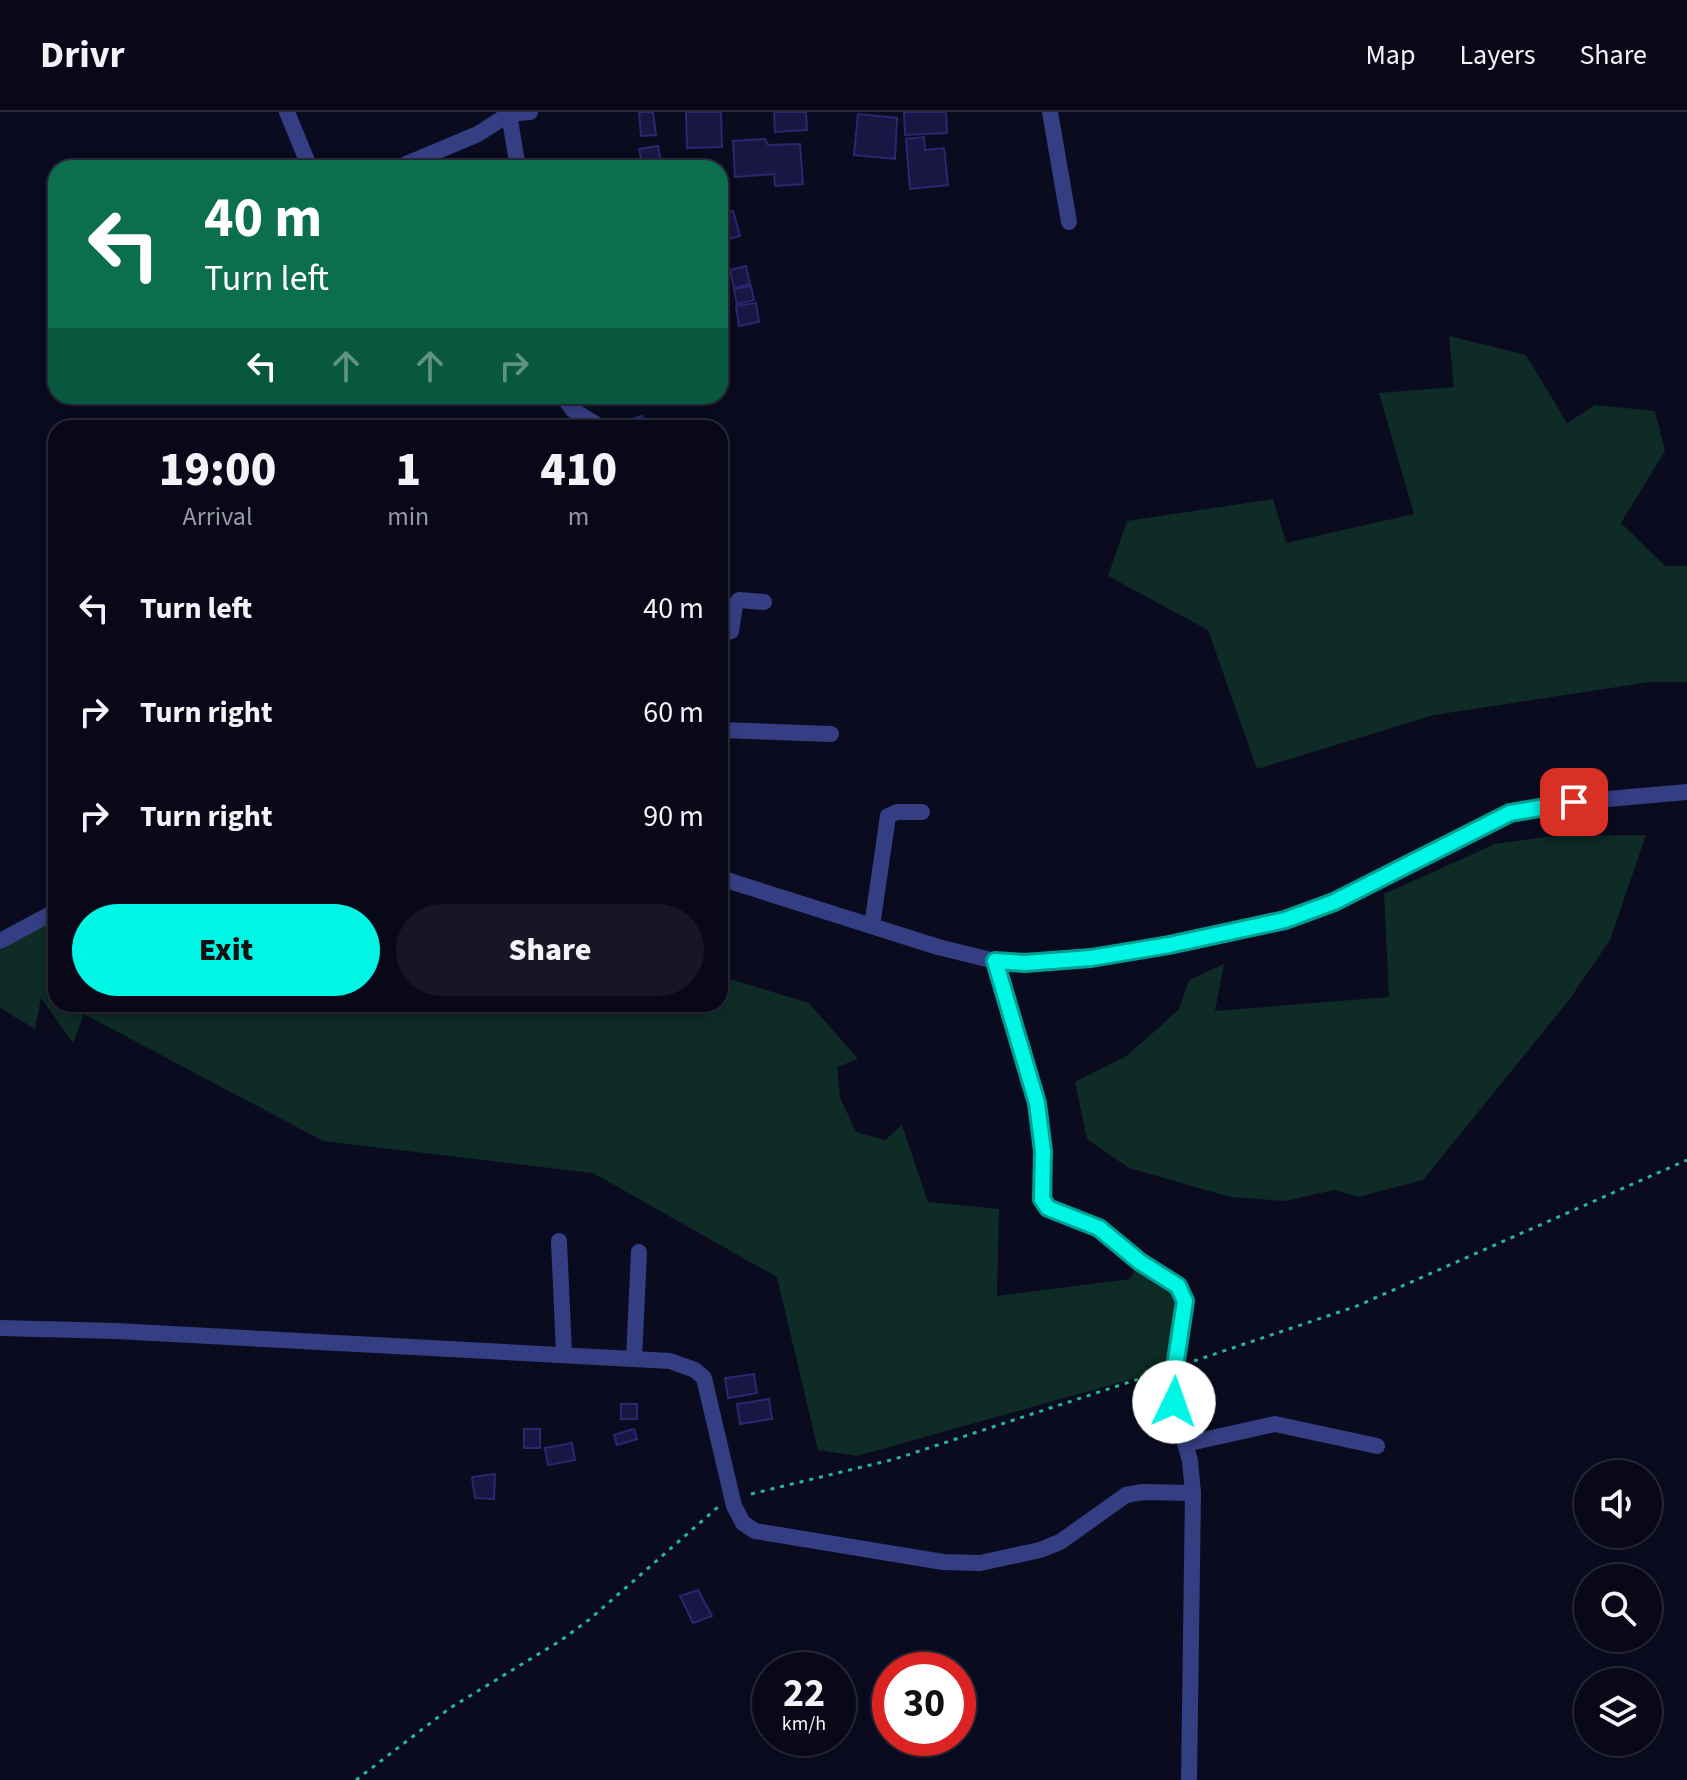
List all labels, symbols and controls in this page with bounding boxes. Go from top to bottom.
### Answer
text: Drivr [40,28,125,82]
text: Map [1365,35,1415,75]
text: Layers [1459,35,1535,75]
text: Share [1579,35,1647,75]
text: 40 m [204,179,322,258]
icon: left [72,192,176,296]
text: Turn left [204,253,329,304]
icon: left [240,344,284,388]
icon: ahead [324,344,368,388]
icon: ahead [408,344,452,388]
icon: right [492,344,536,388]
text: 19:00 [159,436,276,504]
text: 1 [395,436,421,504]
text: 410 [540,436,617,504]
text: Arrival [183,498,253,535]
text: min [387,498,429,535]
text: m [568,498,589,535]
icon: left [72,586,116,630]
text: Turn left [140,587,252,630]
text: 40 m [643,587,704,630]
icon: right [72,690,116,734]
text: Turn right [140,691,272,734]
text: 60 m [643,691,704,734]
pin [1540,768,1608,836]
icon: arrive [1552,780,1596,824]
icon: right [72,794,116,838]
text: Turn right [140,795,272,838]
text: 90 m [643,795,704,838]
button: Exit [72,904,380,996]
button: Share [396,904,704,996]
position arrow [1132,1360,1216,1444]
map controls [1574,1460,1662,1756]
button: sound [1574,1460,1662,1548]
button: search [1574,1564,1662,1652]
speed limit sign: 30 [872,1652,976,1756]
text: 22 [783,1665,825,1722]
button: layers [1574,1668,1662,1756]
text: km/h [782,1710,826,1738]

